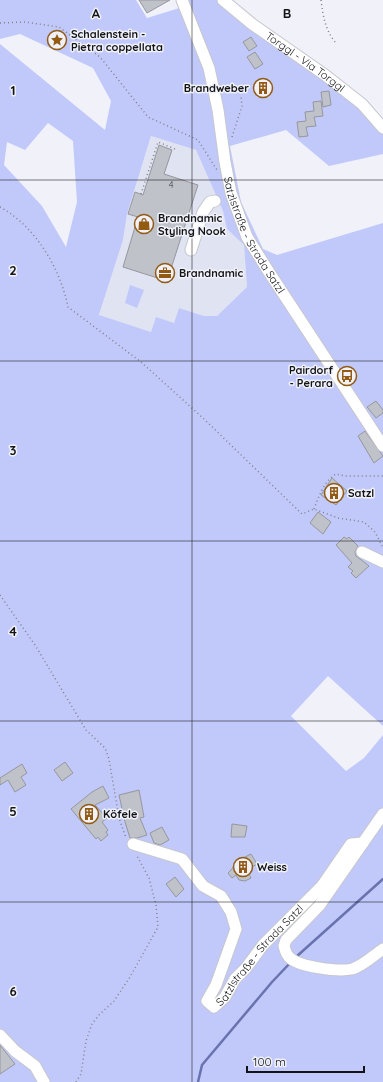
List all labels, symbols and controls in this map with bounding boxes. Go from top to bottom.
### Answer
text: A [92,5,101,21]
text: B [283,5,291,21]
place label: Schalenstein - Pietra coppellata [71,27,163,54]
place icon: Schalenstein - Pietra coppellata [46,29,68,51]
street label: Torggl - Via Torggl [263,29,348,95]
building icon: Brandweber [252,77,274,99]
place label: Brandweber [184,81,249,95]
text: 1 [10,82,16,98]
street label: Satzlstraße - Strada Satzl [221,175,288,296]
house number: 4 [169,179,174,190]
place label: Brandnamic Styling Nook [158,211,226,238]
shop icon: Brandnamic Styling Nook [133,213,155,235]
text: 2 [9,262,17,278]
office icon: Brandnamic [154,262,176,284]
place label: Brandnamic [179,266,243,280]
place label: Pairdorf - Perara [289,363,333,390]
bus stop icon: Pairdorf - Perara [336,365,358,387]
text: 3 [10,442,17,458]
building icon: Satzl [323,482,345,504]
place label: Satzl [348,486,374,500]
text: 4 [9,623,17,639]
text: 5 [9,803,17,819]
building icon: Köfele [78,803,100,825]
place label: Köfele [103,807,138,821]
building icon: Weiss [232,856,254,878]
place label: Weiss [257,860,287,874]
street label: Satzlstraße - Strada Satzl [213,902,306,1009]
text: 6 [9,983,17,999]
scale bar [247,1048,364,1074]
text: 100 m [253,1054,286,1069]

